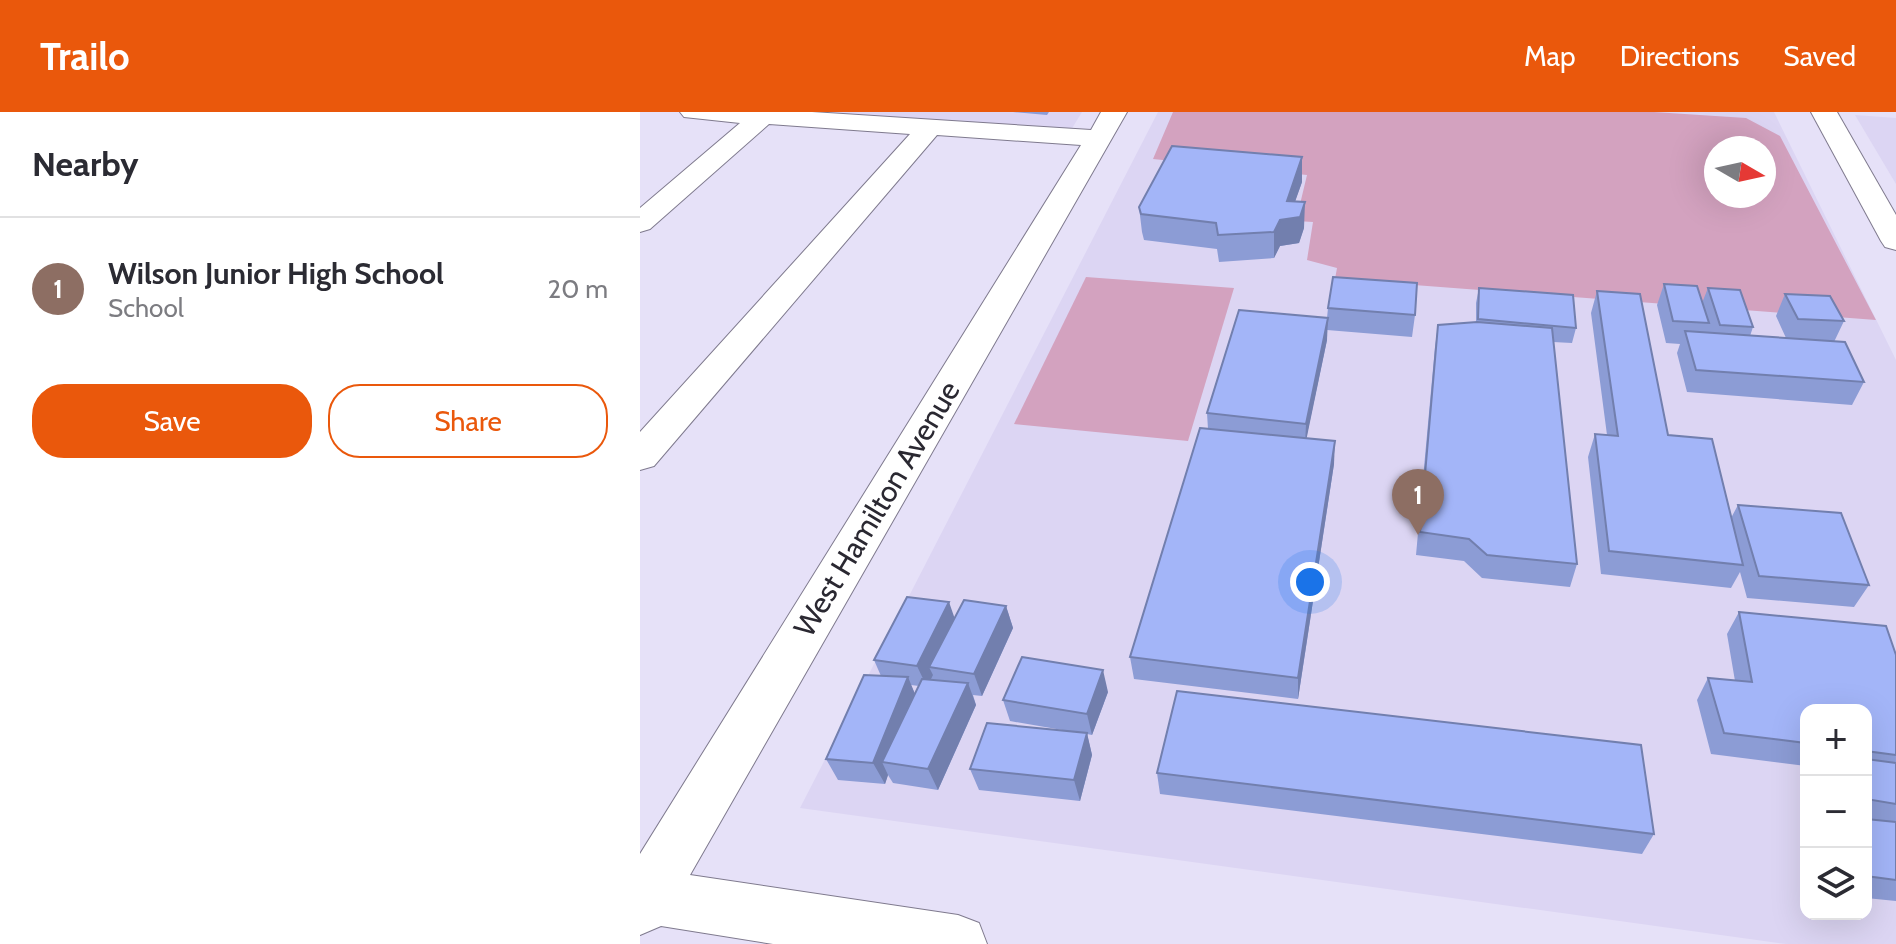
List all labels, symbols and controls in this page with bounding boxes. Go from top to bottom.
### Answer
text: Trailo [40,33,130,80]
text: Map [1524,39,1576,73]
text: Directions [1620,39,1739,73]
text: Saved [1783,39,1856,73]
north arrow [1704,136,1776,208]
text: Nearby [32,143,139,185]
text: Wilson Junior High School [108,255,444,292]
text: 1 [53,273,63,305]
text: 20 m [548,273,608,305]
text: School [108,292,184,324]
street label: West Hamilton Avenue [786,374,968,643]
button: Save [32,384,312,458]
button: Share [328,384,608,458]
pin: 1 [1392,469,1444,535]
your location [1290,562,1330,602]
map controls [1800,704,1872,920]
button: + [1800,704,1872,776]
button: − [1800,776,1872,848]
button: layers [1800,848,1872,920]

